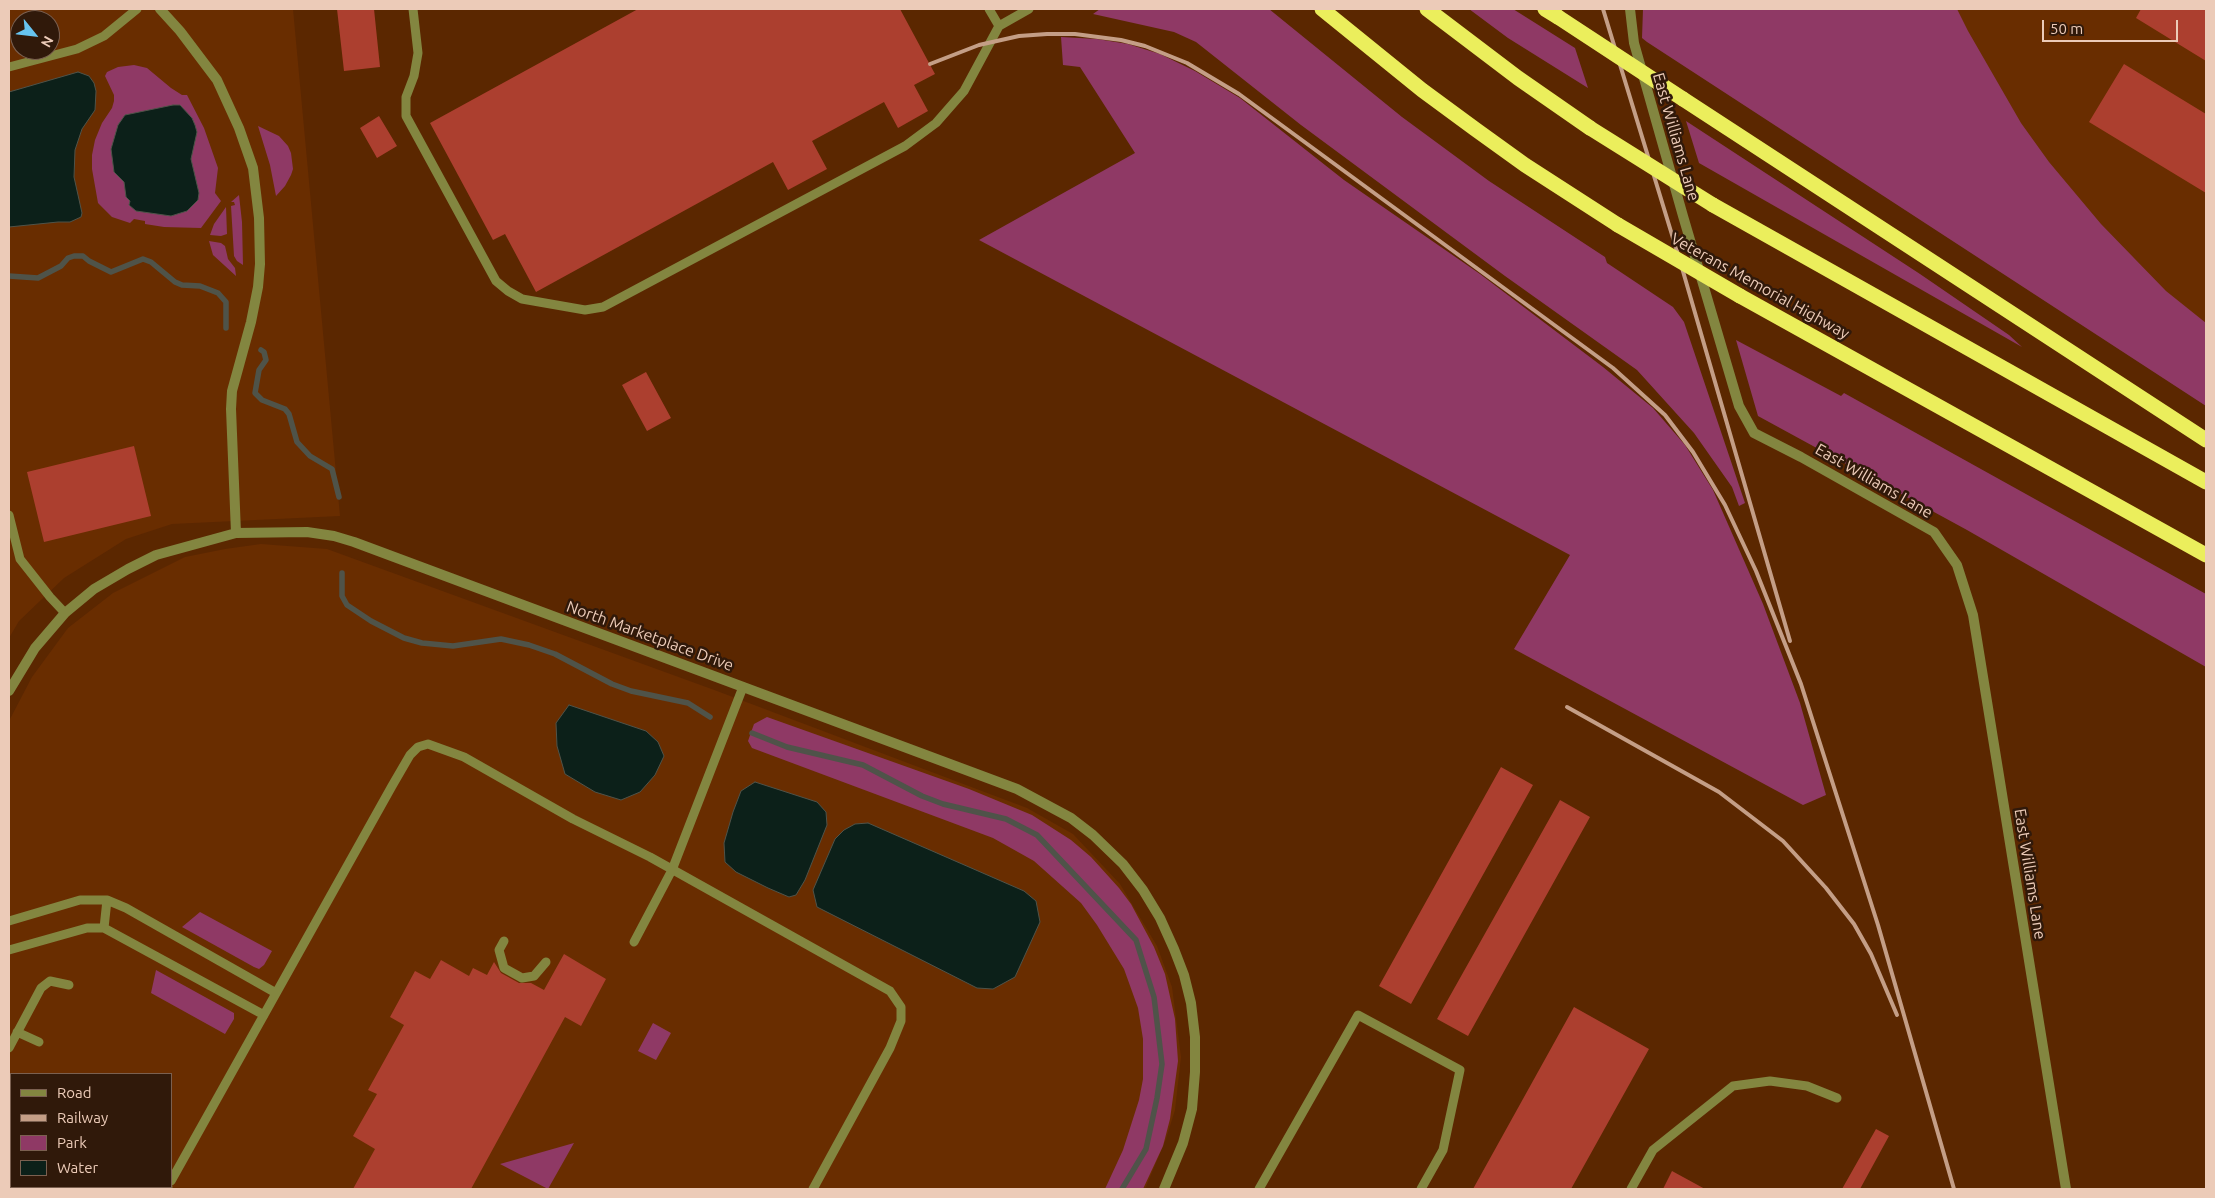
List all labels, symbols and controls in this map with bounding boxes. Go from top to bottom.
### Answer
north arrow [10,10,60,60]
scale bar [2045,10,2181,42]
text: 50 m [2050,20,2083,37]
text: N [38,33,57,50]
street label: East Williams Lane [1649,71,1703,203]
street label: Veterans Memorial Highway [1667,229,1853,343]
street label: East Williams Lane [1812,440,1936,522]
street label: North Marketplace Drive [564,597,736,675]
street label: East Williams Lane [2010,807,2050,941]
legend [10,1073,172,1188]
text: Road [57,1084,92,1101]
text: Railway [57,1109,108,1126]
text: Park [57,1134,87,1151]
text: Water [57,1159,98,1176]

